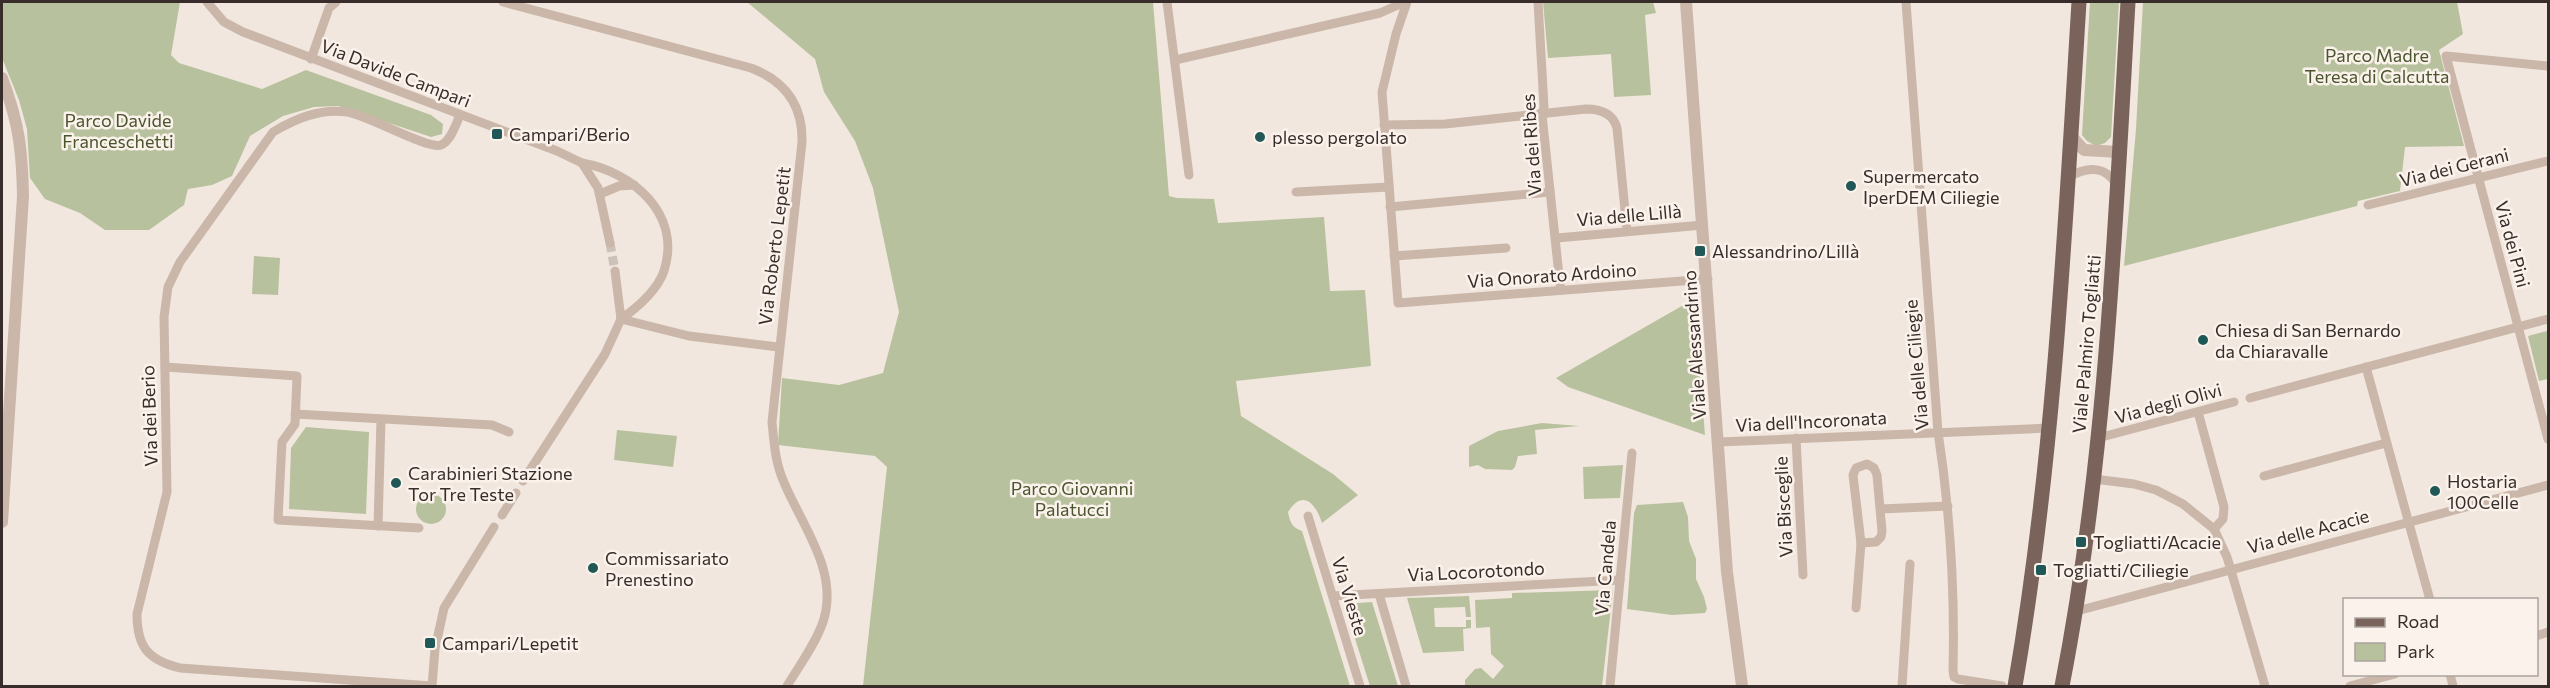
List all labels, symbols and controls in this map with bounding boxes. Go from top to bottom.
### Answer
street label: Via Davide Campari [318,34,474,112]
park label: Parco Madre Teresa di Calcutta [2305,44,2449,87]
street label: Via dei Ribes [1516,93,1546,197]
park label: Parco Davide Franceschetti [62,109,174,152]
place label: Campari/Berio [509,123,630,145]
place label: plesso pergolato [1272,126,1407,148]
marker: Campari/Berio [490,127,504,141]
marker: plesso pergolato [1253,130,1267,144]
street label: Via dei Gerani [2397,143,2511,191]
street label: Via Roberto Lepetit [753,165,795,327]
place label: Supermercato IperDEM Ciliegie [1863,165,2000,208]
marker: Supermercato IperDEM Ciliegie [1844,179,1858,193]
street label: Via dei Pini [2491,198,2535,290]
street label: Via delle Lillà [1576,199,1682,231]
place label: Alessandrino/Lillà [1712,240,1859,262]
marker: Alessandrino/Lillà [1693,244,1707,258]
street label: Viale Palmiro Togliatti [2067,254,2105,434]
street label: Via Onorato Ardoino [1467,258,1637,292]
street label: Viale Alessandrino [1678,270,1710,420]
street label: Via delle Ciliegie [1899,299,1933,431]
place label: Chiesa di San Bernardo da Chiaravalle [2215,319,2401,362]
marker: Chiesa di San Bernardo da Chiaravalle [2196,333,2210,347]
street label: Via dei Berio [136,365,162,467]
street label: Via degli Olivi [2112,378,2224,428]
street label: Via dell'Incoronata [1735,406,1887,436]
street label: Via Bisceglie [1769,456,1797,558]
place label: Carabinieri Stazione Tor Tre Teste [408,462,572,505]
place label: Hostaria 100Celle [2447,470,2519,513]
marker: Carabinieri Stazione Tor Tre Teste [389,476,403,490]
park label: Parco Giovanni Palatucci [1011,477,1133,520]
marker: Hostaria 100Celle [2428,484,2442,498]
street label: Via delle Acacie [2245,504,2371,558]
street label: Via Candela [1590,519,1620,617]
place label: Togliatti/Acacie [2093,531,2221,553]
marker: Togliatti/Acacie [2074,535,2088,549]
place label: Commissariato Prenestino [605,547,729,590]
street label: Via Vieste [1328,554,1372,638]
street label: Via Locorotondo [1407,556,1545,586]
place label: Togliatti/Ciliegie [2053,559,2189,581]
marker: Commissariato Prenestino [586,561,600,575]
marker: Togliatti/Ciliegie [2034,563,2048,577]
legend [2343,598,2538,676]
text: Road [2397,610,2439,632]
place label: Campari/Lepetit [442,632,579,654]
marker: Campari/Lepetit [423,636,437,650]
text: Park [2397,640,2435,662]

